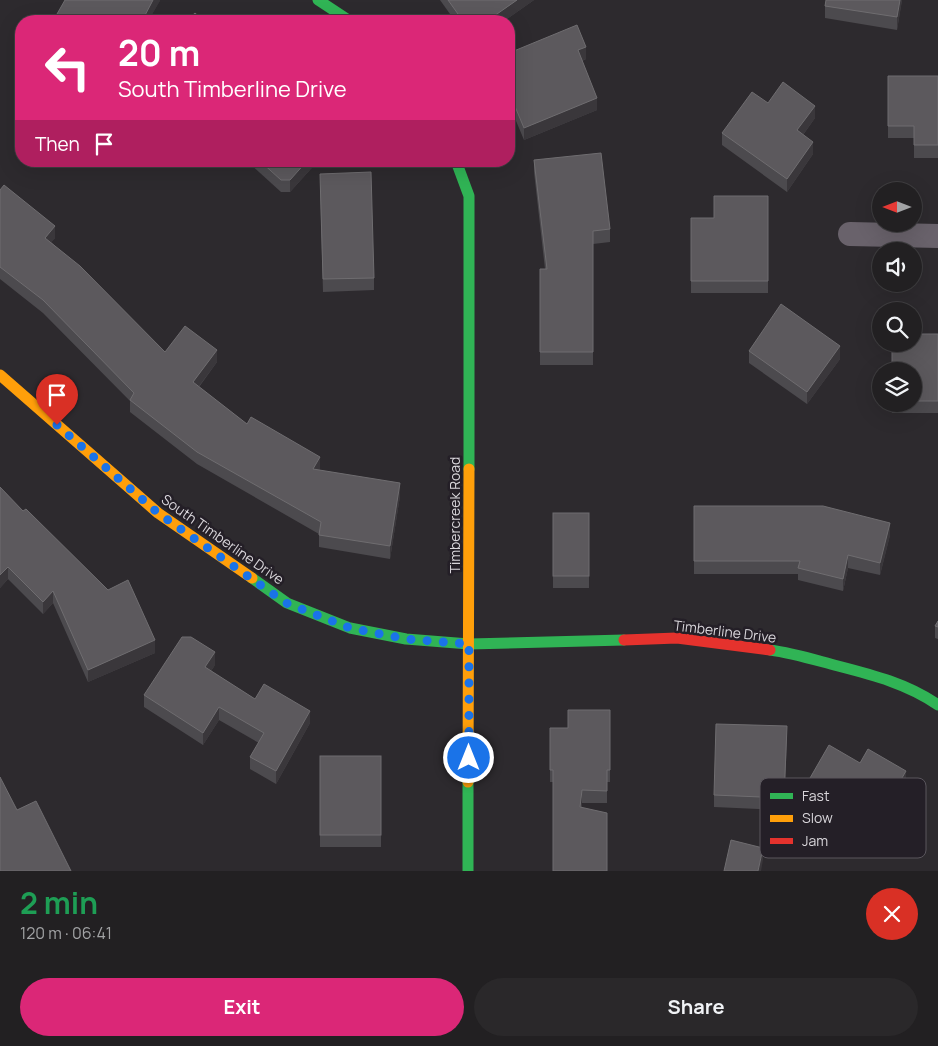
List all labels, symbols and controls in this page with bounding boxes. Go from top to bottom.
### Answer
text: 20 m [118,29,200,77]
icon: left [35,35,100,100]
text: South Timberline Drive [118,74,347,104]
icon: arrive [90,130,118,158]
text: Then [35,131,80,157]
north arrow [872,182,922,232]
map controls [872,182,922,412]
button: sound [872,242,922,292]
button: search [872,302,922,352]
button: layers [872,362,922,412]
pin [36,374,78,425]
icon: arrive [43,381,71,409]
street label: Timbercreek Road [445,457,464,573]
street label: South Timberline Drive [158,489,288,589]
street label: Timberline Drive [672,615,778,647]
position arrow [442,731,494,783]
legend [760,778,926,858]
text: Fast [802,786,830,805]
text: Slow [802,808,833,827]
text: Jam [802,831,828,850]
text: 2 min [20,882,98,923]
button: close [866,888,918,940]
text: 120 m · 06:41 [20,922,112,944]
button: Exit [20,978,464,1036]
button: Share [474,978,918,1036]

